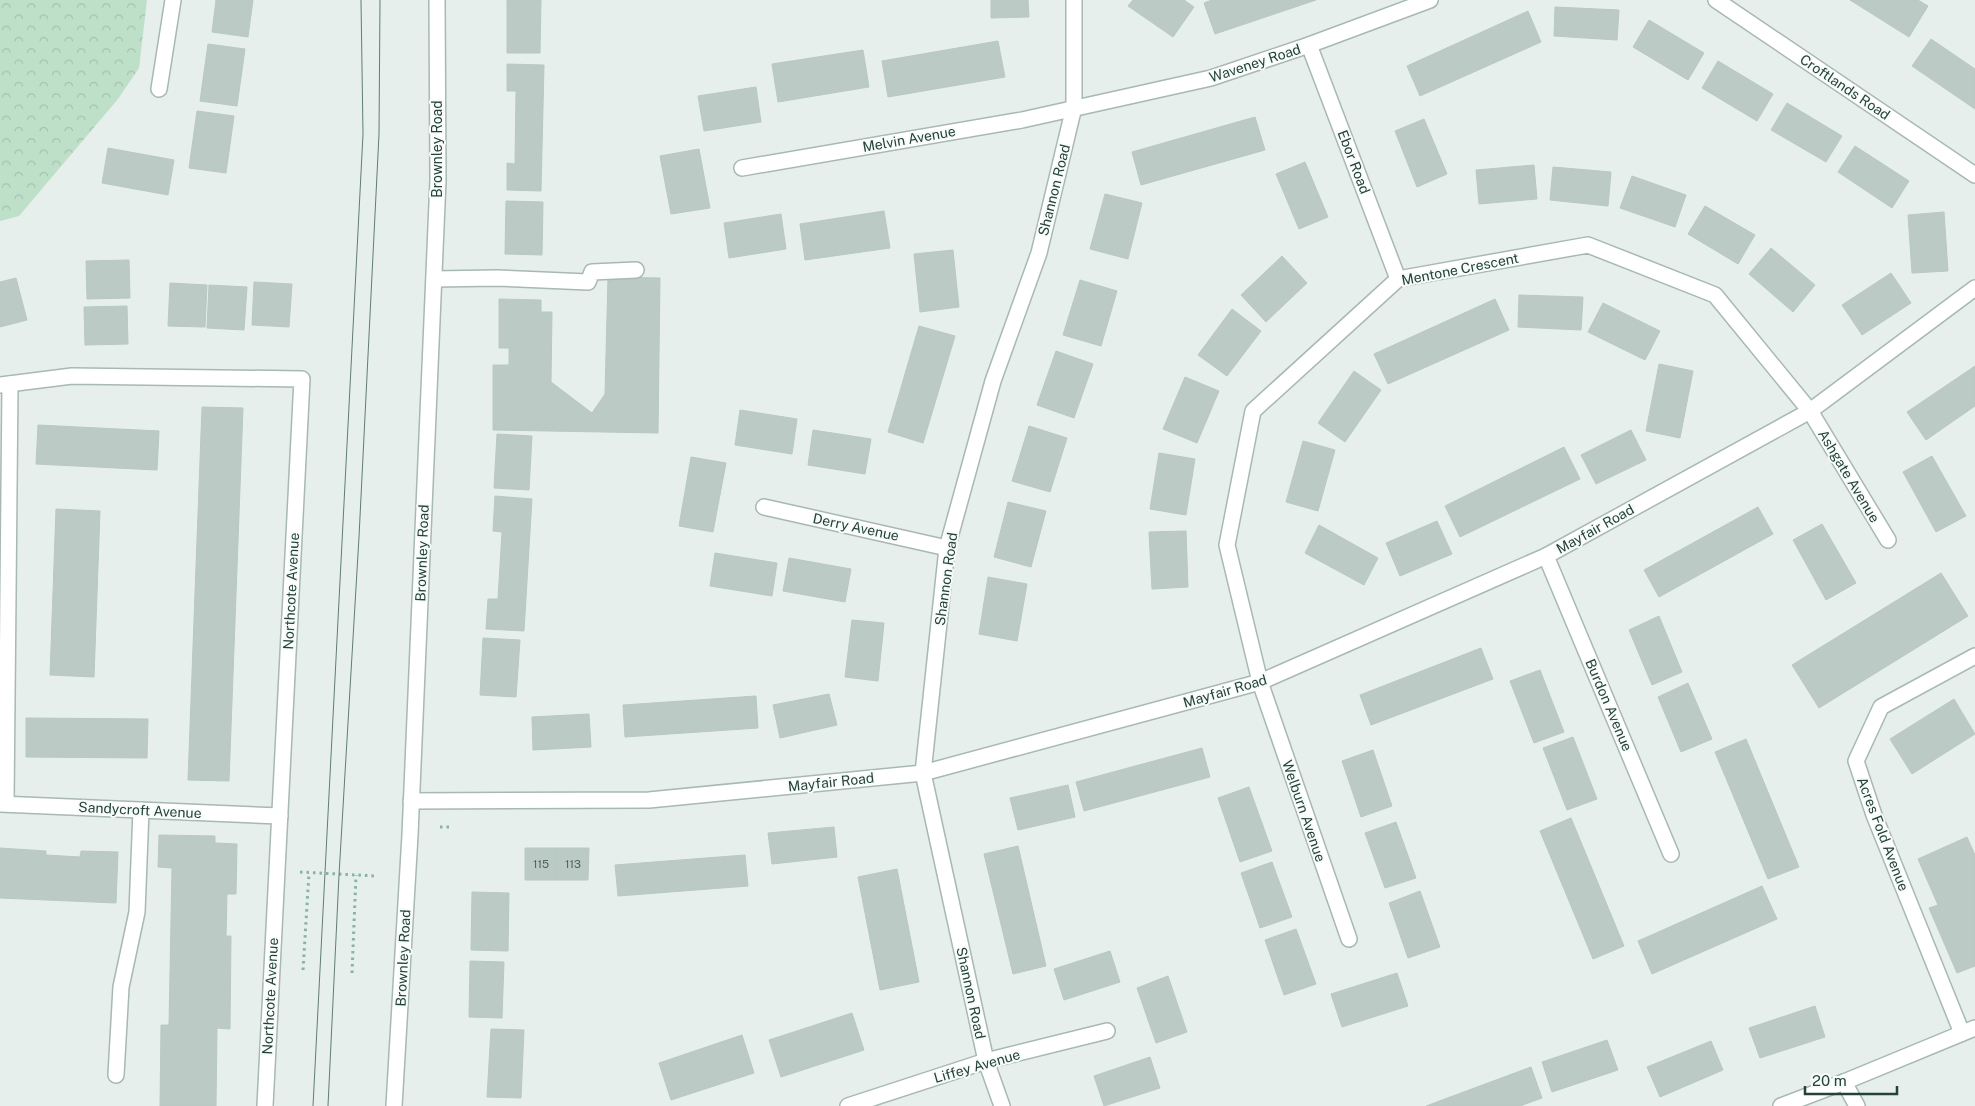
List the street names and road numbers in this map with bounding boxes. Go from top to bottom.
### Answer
street label: Waveney Road [1207,41,1303,85]
street label: Croftlands Road [1797,51,1893,123]
street label: Brownley Road [429,100,445,198]
street label: Melvin Avenue [861,123,957,155]
street label: Ebor Road [1335,128,1373,196]
street label: Shannon Road [1035,143,1073,237]
street label: Mentone Crescent [1400,250,1520,288]
street label: Ashgate Avenue [1815,427,1883,525]
street label: Mayfair Road [1553,501,1637,557]
street label: Brownley Road [412,504,432,602]
street label: Derry Avenue [811,510,901,544]
street label: Shannon Road [932,531,960,627]
street label: Northcote Avenue [280,532,302,650]
street label: Burdon Avenue [1582,656,1636,754]
street label: Mayfair Road [1181,671,1269,711]
street label: Welburn Avenue [1279,758,1329,864]
street label: Mayfair Road [787,770,875,794]
street label: Acres Fold Avenue [1854,775,1912,893]
street label: Sandycroft Avenue [78,799,202,821]
street label: Brownley Road [392,909,414,1007]
street label: Northcote Avenue [259,937,281,1055]
street label: Shannon Road [953,945,989,1041]
street label: Liffey Avenue [932,1046,1022,1086]

